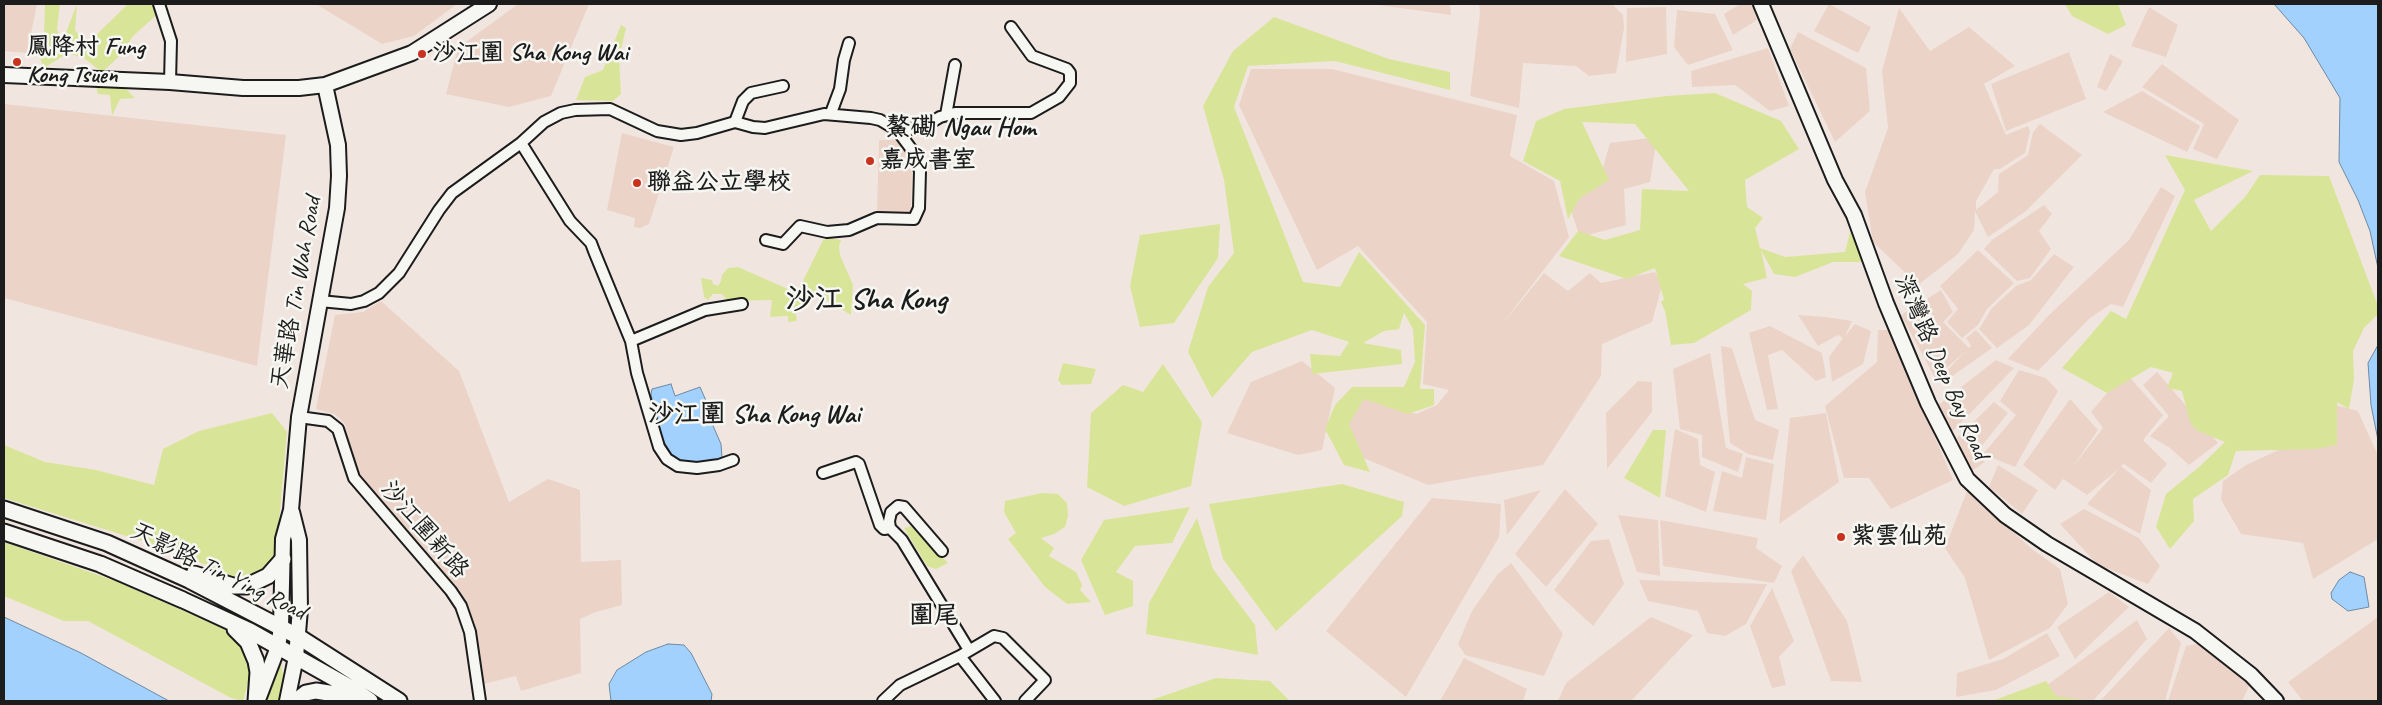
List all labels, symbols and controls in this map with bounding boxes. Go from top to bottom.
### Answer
place label: 鳳降村 Fung Kong Tsuen [27,34,144,90]
place label: 沙江圍 Sha Kong Wai [432,40,628,68]
marker: 沙江圍 Sha Kong Wai [416,48,428,60]
marker: 鳳降村 Fung Kong Tsuen [11,56,23,68]
district label: 鰲磡 Ngau Hom [885,112,1035,144]
place label: 嘉成書室 [880,147,976,175]
marker: 嘉成書室 [864,155,876,167]
place label: 聯益公立學校 [647,169,791,197]
marker: 聯益公立學校 [631,177,643,189]
street label: 天華路 Tin Wah Road [266,195,328,391]
street label: 深灣路 Deep Bay Road [1887,270,1995,464]
district label: 沙江 Sha Kong [785,283,947,317]
district label: 沙江圍 Sha Kong Wai [648,399,860,431]
street label: 沙江圍新路 [374,475,474,585]
street label: 天影路 Tin Ying Road [126,517,310,627]
place label: 紫雲仙苑 [1851,523,1947,551]
marker: 紫雲仙苑 [1835,531,1847,543]
district label: 圍尾 [909,601,959,631]

